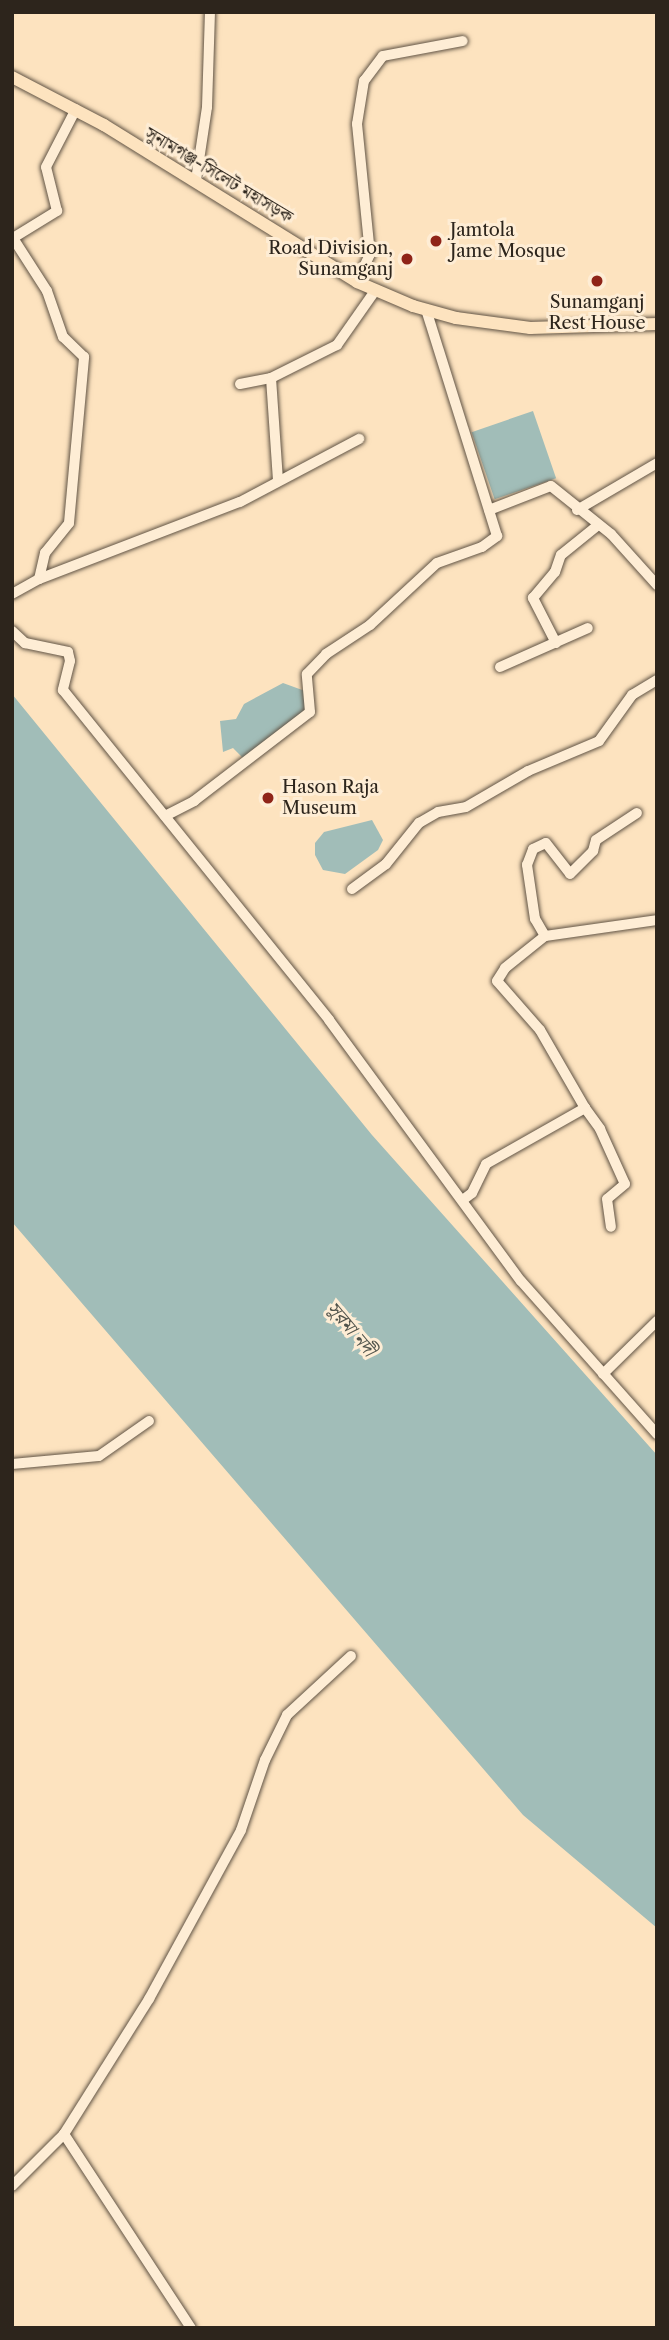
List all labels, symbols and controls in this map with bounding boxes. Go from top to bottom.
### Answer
street label: সুনামগঞ্জ-সিলেট মহাসড়ক [141,122,297,228]
place label: Jamtola Jame Mosque [450,220,566,262]
marker: Jamtola Jame Mosque [428,233,444,249]
place label: Road Division, Sunamganj [268,238,393,280]
marker: Road Division, Sunamganj [399,251,415,267]
marker: Sunamganj Rest House [589,273,605,289]
place label: Sunamganj Rest House [548,292,646,334]
place label: Hason Raja Museum [282,777,379,820]
marker: Hason Raja Museum [260,790,276,806]
water label: সুরমা নদী [322,1297,380,1361]

